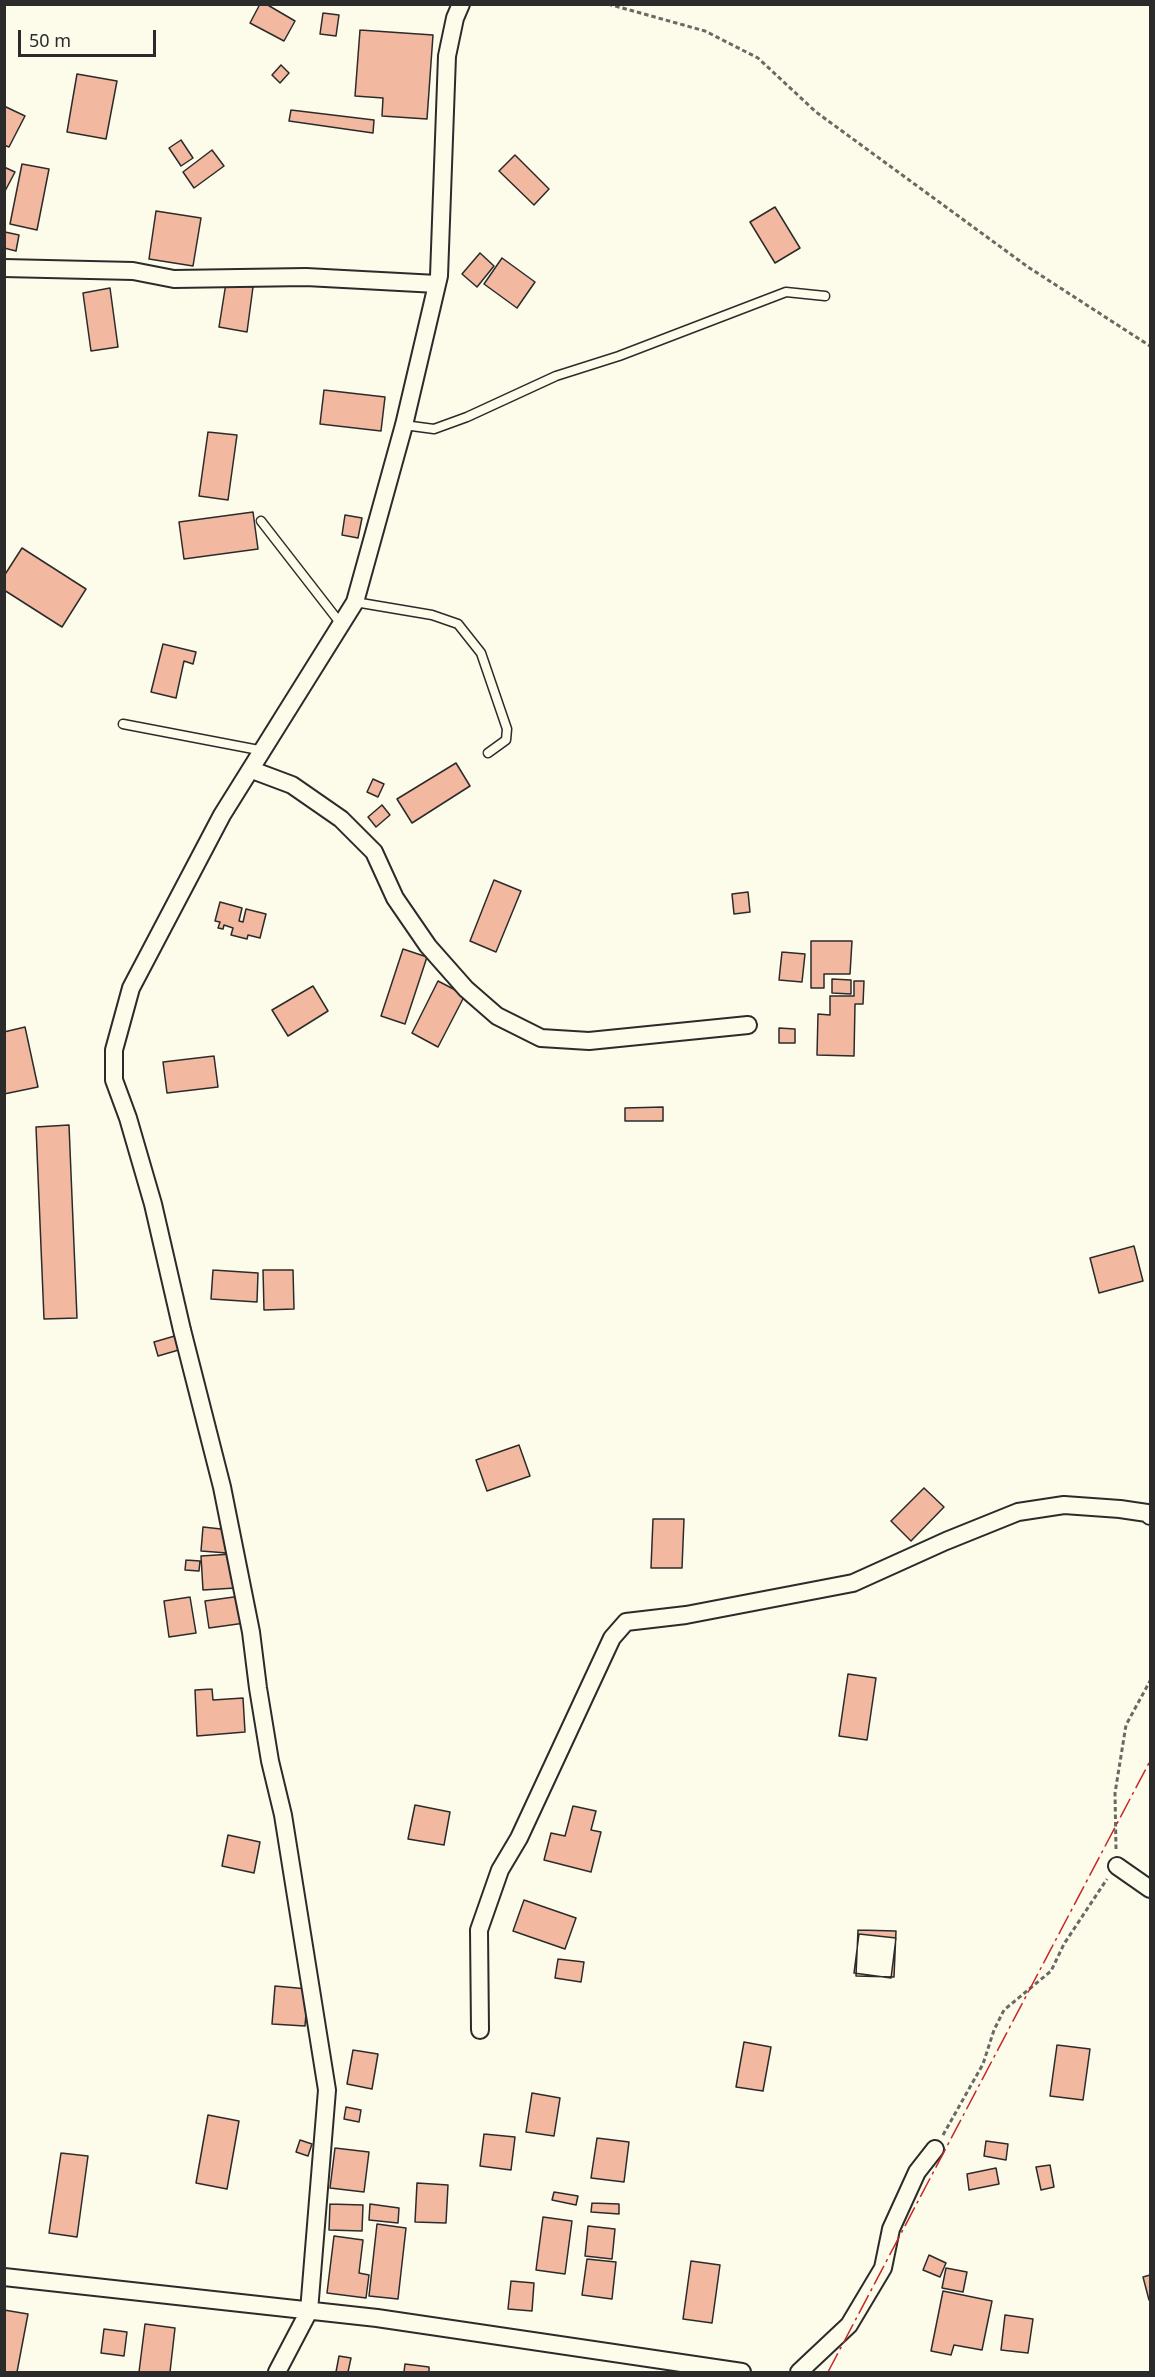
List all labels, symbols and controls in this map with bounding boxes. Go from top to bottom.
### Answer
scale bar [21,18,159,56]
text: 50 m [29,28,71,52]

